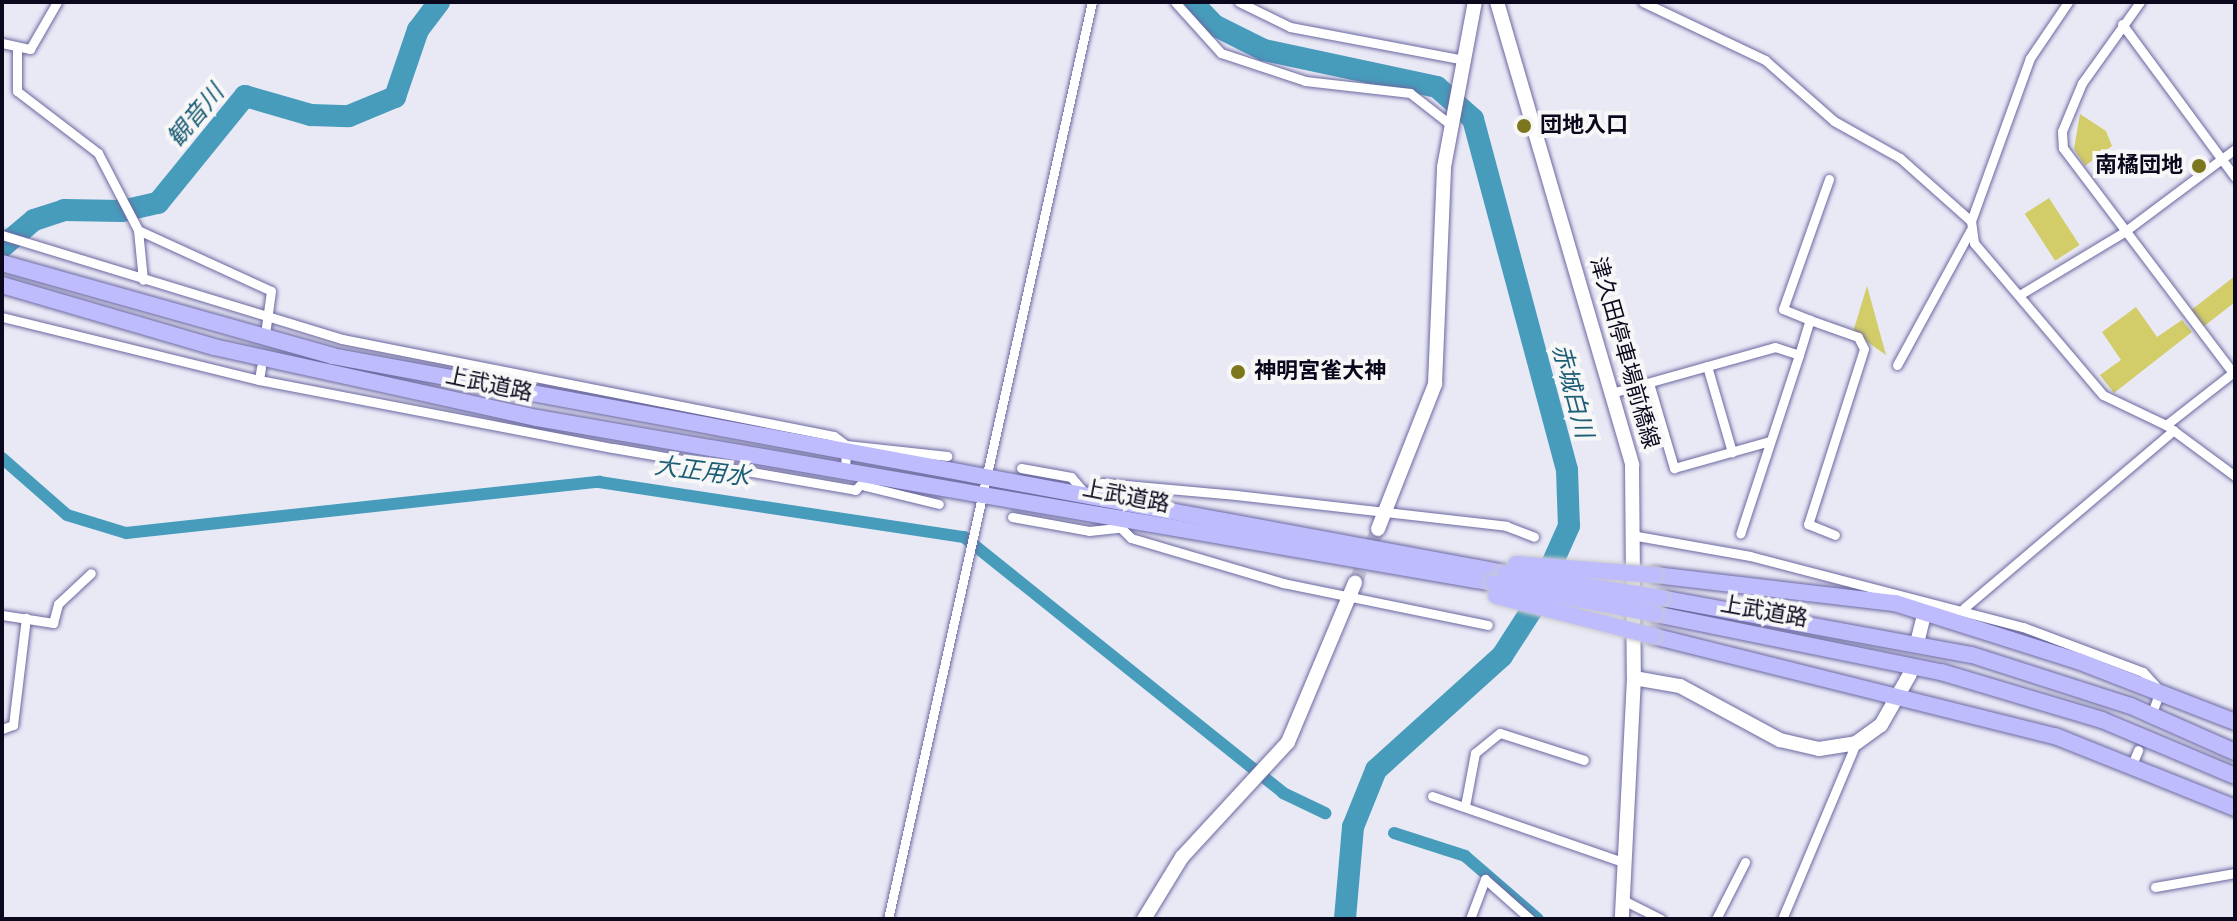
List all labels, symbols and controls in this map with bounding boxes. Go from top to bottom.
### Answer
water label: 観音川 [162,79,230,153]
place label: 団地入口 [1540,113,1628,139]
marker: 団地入口 [1515,117,1533,135]
place label: 南橘団地 [2095,153,2183,179]
marker: 南橘団地 [2190,157,2208,175]
street label: 津久田停車場前橋線 [1584,254,1664,452]
water label: 赤城白川 [1546,341,1598,441]
place label: 神明宮雀大神 [1254,359,1386,385]
street label: 上武道路 [443,363,535,407]
marker: 神明宮雀大神 [1229,363,1247,381]
water label: 大正用水 [653,452,751,492]
street label: 上武道路 [1080,476,1172,518]
street label: 上武道路 [1718,591,1810,633]

